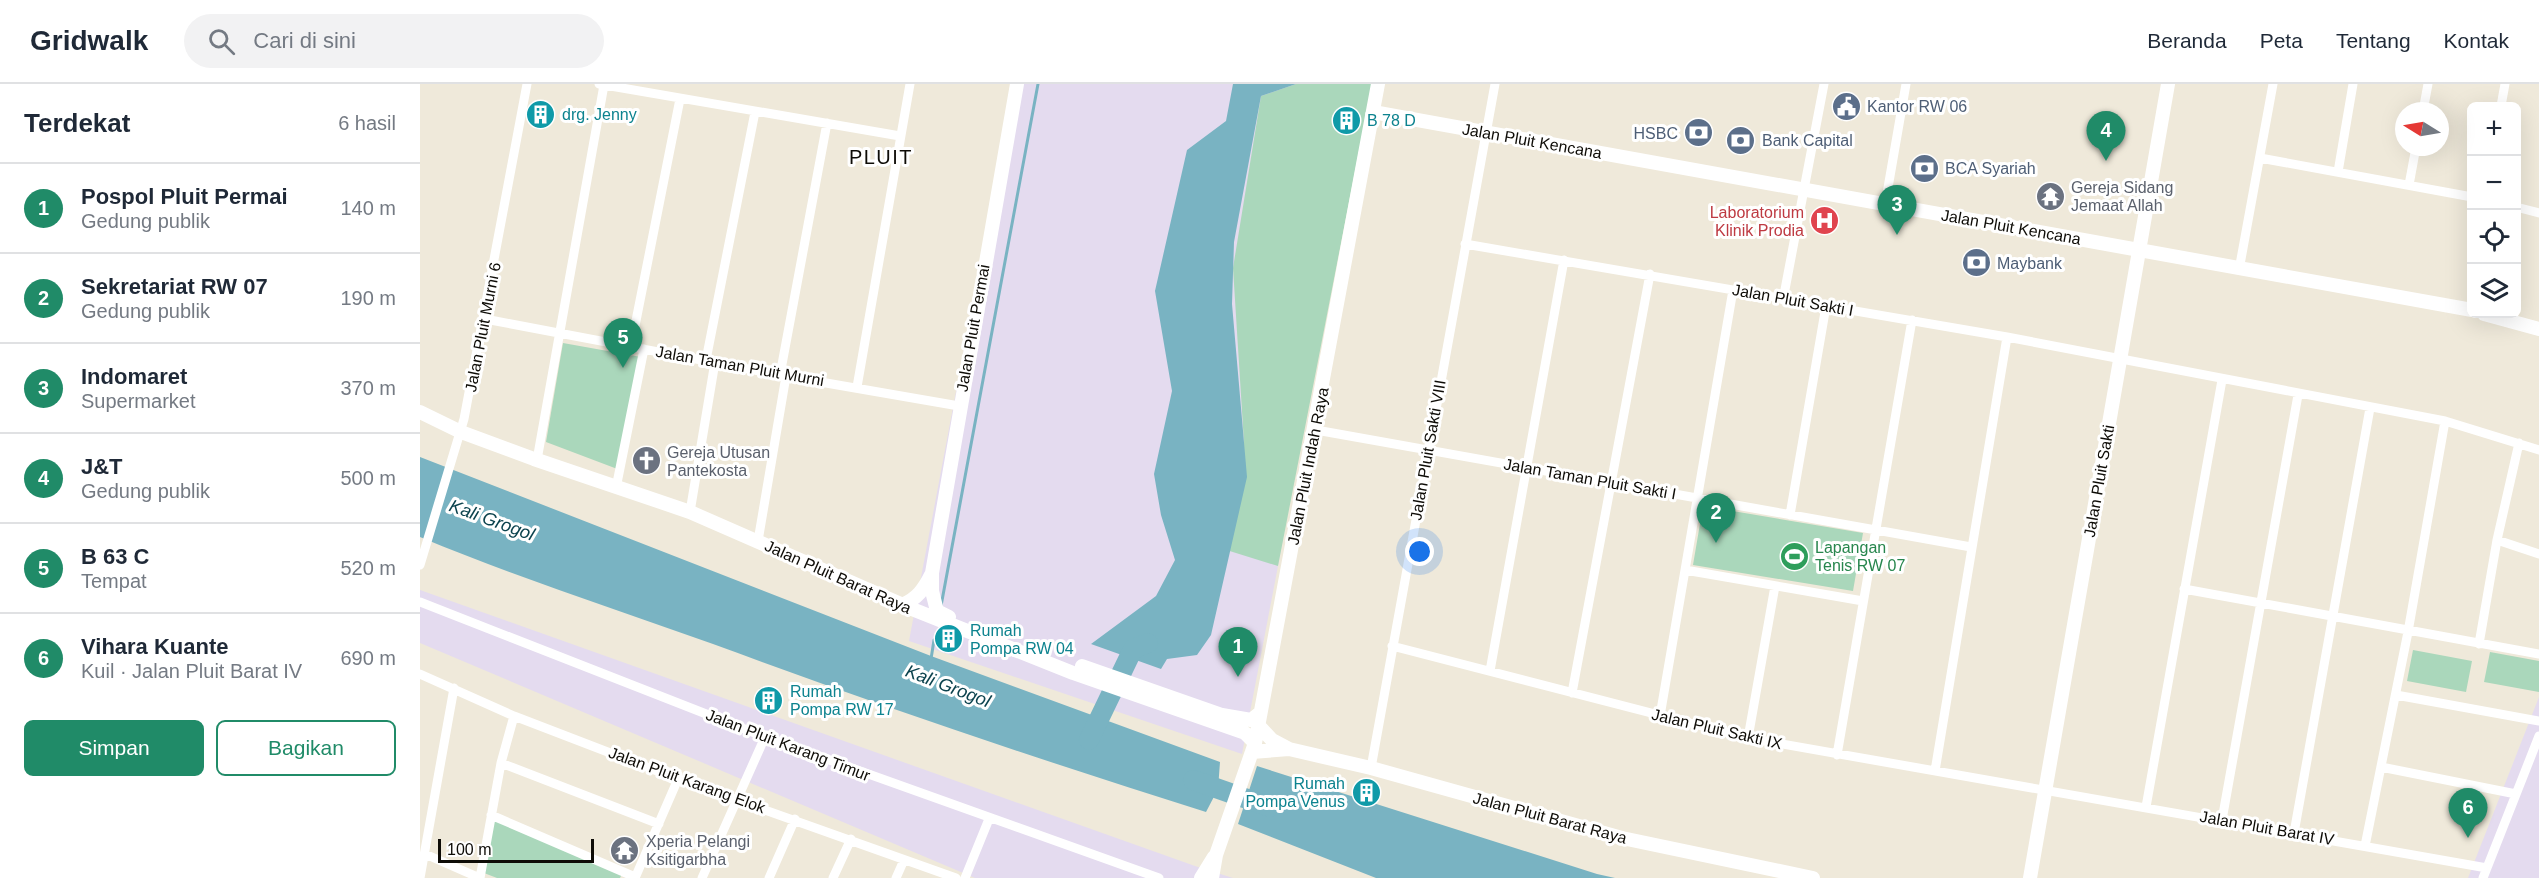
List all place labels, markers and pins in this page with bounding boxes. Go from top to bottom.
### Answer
public building icon: Kantor RW 06 [1830,90,1862,122]
building icon: drg. Jenny [525,98,557,130]
place label: Kantor RW 06 [1867,98,1967,115]
building icon: B 78 D [1330,104,1362,136]
place label: drg. Jenny [562,106,637,123]
place label: B 78 D [1367,112,1416,129]
pin: 4 [2086,112,2126,161]
bank icon: HSBC [1683,117,1715,149]
bank icon: Bank Capital [1725,124,1757,156]
place label: HSBC [1634,125,1678,142]
place label: Bank Capital [1762,132,1853,149]
bank icon: BCA Syariah [1908,152,1940,184]
place label: BCA Syariah [1945,160,2036,177]
place label: Gereja Sidang Jemaat Allah [2071,179,2173,214]
temple icon: Gereja Sidang Jemaat Allah [2034,180,2066,212]
pin: 3 [1878,186,1916,235]
place label: Laboratorium Klinik Prodia [1710,204,1804,239]
hospital icon: Laboratorium Klinik Prodia [1809,205,1841,237]
bank icon: Maybank [1960,247,1992,279]
place label: Maybank [1997,255,2063,272]
pin: 5 [604,318,642,368]
place label: Gereja Utusan Pantekosta [667,444,770,479]
church icon: Gereja Utusan Pantekosta [630,445,662,477]
pin: 2 [1696,494,1736,543]
place label: Lapangan Tenis RW 07 [1815,539,1906,574]
sports icon: Lapangan Tenis RW 07 [1778,540,1810,572]
place label: Rumah Pompa RW 04 [970,622,1074,657]
building icon: Rumah Pompa RW 04 [933,623,965,655]
pin: 1 [1218,628,1258,677]
place label: Rumah Pompa RW 17 [790,683,894,718]
building icon: Rumah Pompa RW 17 [753,684,785,716]
place label: Rumah Pompa Venus [1245,775,1345,810]
building icon: Rumah Pompa Venus [1350,776,1382,808]
pin: 6 [2448,788,2488,838]
place label: Xperia Pelangi Ksitigarbha [646,833,750,868]
temple icon: Xperia Pelangi Ksitigarbha [609,834,641,866]

